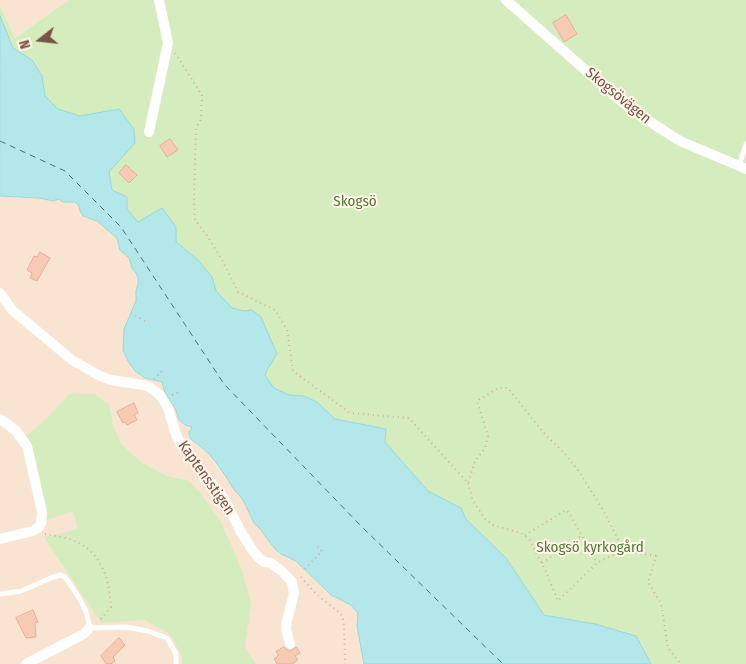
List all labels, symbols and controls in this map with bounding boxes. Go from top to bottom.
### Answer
north arrow [15,15,65,65]
text: N [16,38,34,51]
street label: Skogsövägen [582,64,654,128]
park label: Skogsö [333,193,377,211]
street label: Kaptensstigen [174,437,238,519]
park label: Skogsö kyrkogård [536,539,644,557]

